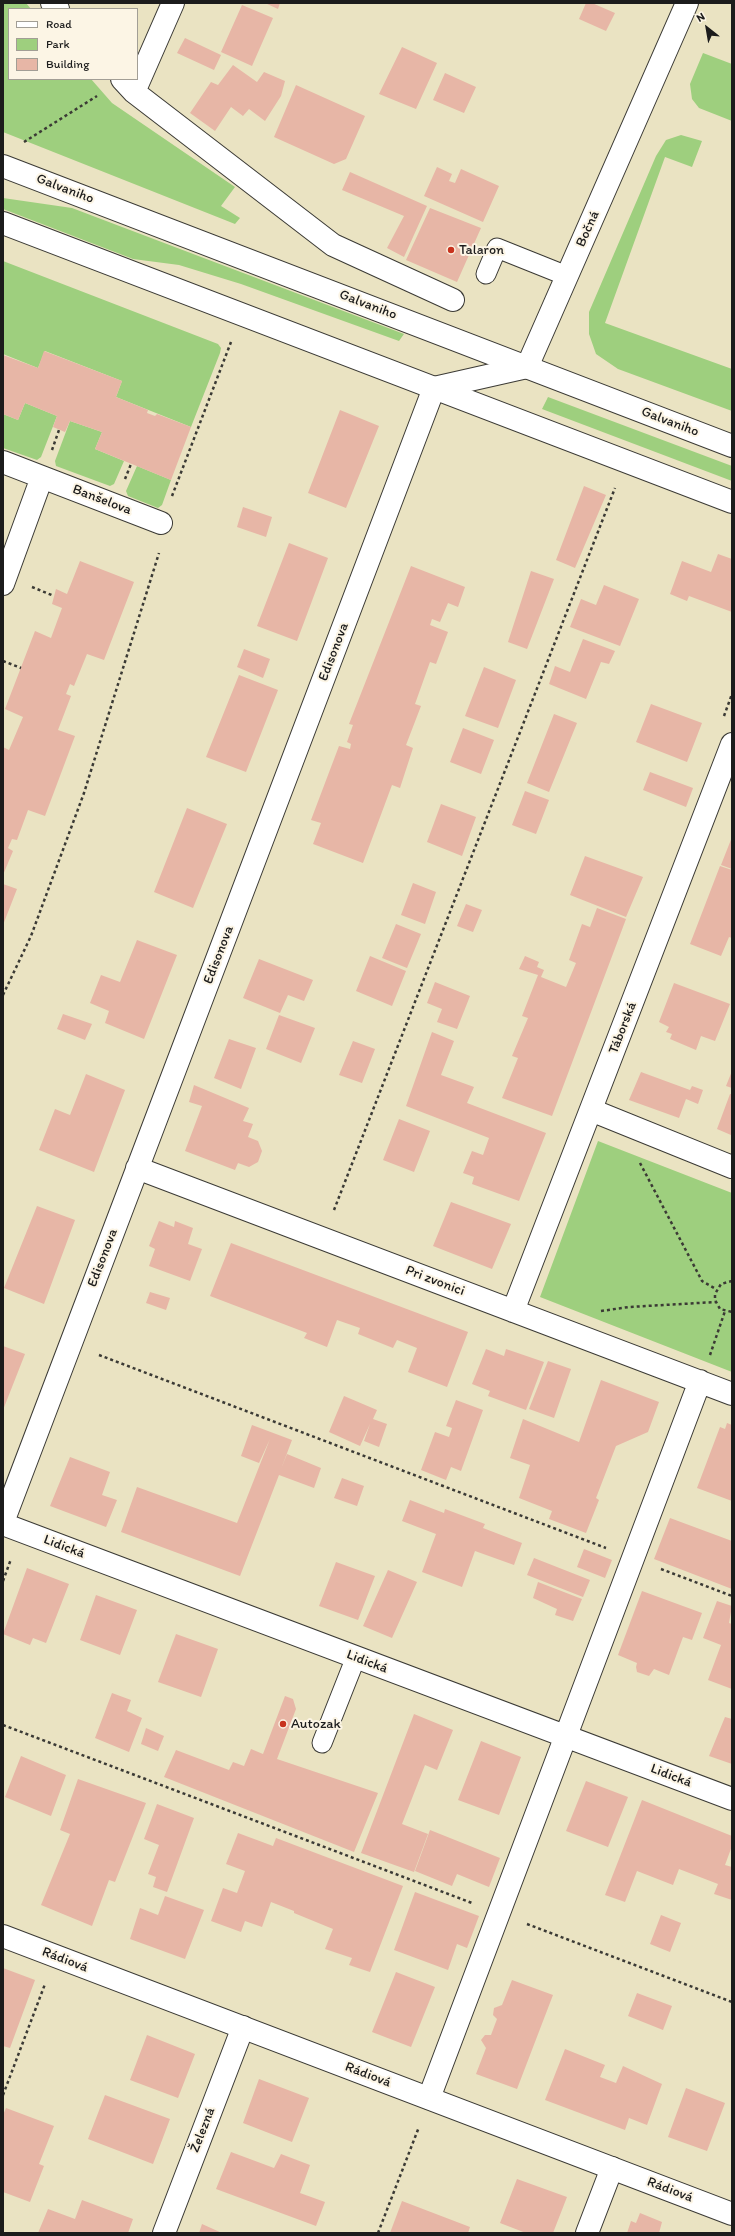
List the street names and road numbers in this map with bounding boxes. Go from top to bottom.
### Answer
street label: Galvaniho [34,170,96,208]
street label: Bočná [573,208,603,250]
street label: Galvaniho [337,286,399,324]
street label: Galvaniho [639,403,701,441]
street label: Banšelova [70,481,134,519]
street label: Edisonova [315,620,353,684]
street label: Edisonova [200,923,238,987]
street label: Táborská [605,1000,641,1056]
street label: Edisonova [84,1226,122,1290]
street label: Pri zvonici [403,1262,467,1300]
street label: Lidická [41,1531,87,1563]
street label: Lidická [344,1646,390,1678]
street label: Lidická [648,1760,694,1792]
street label: Rádiová [40,1944,90,1976]
street label: Rádiová [343,2059,393,2091]
street label: Železná [187,2105,219,2155]
street label: Rádiová [645,2174,695,2206]

